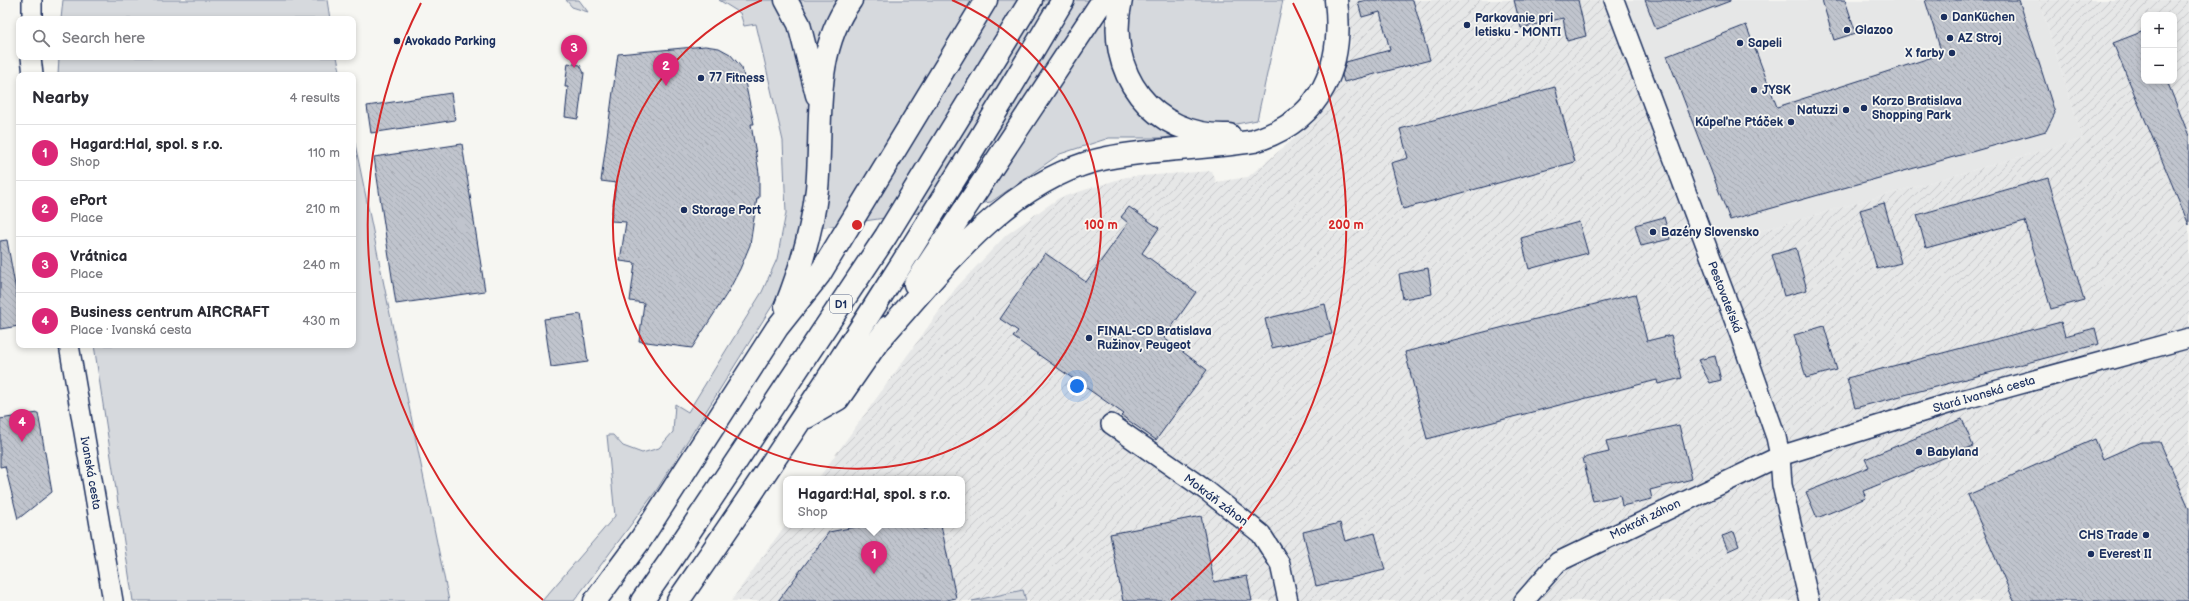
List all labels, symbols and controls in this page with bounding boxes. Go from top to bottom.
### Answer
place label: DanKüchen [1952,10,2015,25]
place label: Parkovanie pri letisku - MONTI [1475,11,1561,40]
marker: DanKüchen [1939,12,1949,22]
map controls [2141,12,2177,84]
button: + [2141,12,2177,48]
search box [16,16,356,60]
marker: Parkovanie pri letisku - MONTI [1462,20,1472,30]
place label: Glazoo [1855,23,1893,38]
marker: Glazoo [1842,25,1852,35]
icon: search [30,27,52,49]
text: Search here [62,29,145,48]
place label: AZ Stroj [1957,31,2002,46]
marker: AZ Stroj [1945,33,1955,43]
place label: Avokado Parking [404,34,496,49]
pin: 3 [561,35,587,68]
marker: Avokado Parking [392,36,402,46]
place label: Sapeli [1748,36,1782,51]
marker: Sapeli [1735,38,1745,48]
place label: X farby [1905,46,1944,61]
marker: X farby [1947,48,1957,58]
button: − [2141,48,2177,84]
pin: 2 [653,53,679,86]
place label: 77 Fitness [709,71,765,86]
marker: 77 Fitness [696,73,706,83]
place label: JYSK [1762,83,1791,98]
marker: JYSK [1749,85,1759,95]
text: Nearby [32,88,89,108]
text: 4 results [290,90,340,106]
place label: Korzo Bratislava Shopping Park [1872,94,1962,123]
place label: Natuzzi [1797,103,1838,118]
marker: Korzo Bratislava Shopping Park [1859,103,1869,113]
marker: Natuzzi [1841,105,1851,115]
place label: Kúpeľne Ptáček [1695,115,1784,130]
marker: Kúpeľne Ptáček [1786,117,1796,127]
text: Hagard:Hal, spol. s r.o. [70,135,222,154]
text: 1 [42,145,48,161]
text: 110 m [308,145,340,161]
text: Shop [70,154,100,170]
text: ePort [70,191,107,210]
text: 2 [41,201,49,217]
text: 210 m [306,201,340,217]
place label: Storage Port [692,203,761,218]
marker: Storage Port [679,205,689,215]
text: Place [70,210,103,226]
centre of rings [850,218,864,232]
text: 100 m [1084,218,1118,233]
text: 200 m [1328,218,1364,233]
place label: Bazény Slovensko [1661,225,1759,240]
marker: Bazény Slovensko [1648,227,1658,237]
text: Vrátnica [70,247,127,266]
text: 3 [41,257,49,273]
text: 240 m [303,257,340,273]
street label: Pestovateľská [1704,259,1745,335]
text: Place [70,266,103,282]
road number: D1 [830,295,852,313]
text: Business centrum AIRCRAFT [70,303,270,322]
text: 4 [41,313,49,329]
text: 430 m [302,313,340,329]
text: Place · Ivanská cesta [70,322,192,338]
place label: FINAL-CD Bratislava Ružinov, Peugeot [1097,324,1212,353]
marker: FINAL-CD Bratislava Ružinov, Peugeot [1084,333,1094,343]
street label: Stará Ivanská cesta [1931,373,2037,416]
your location [1067,376,1087,396]
pin: 4 [9,409,35,442]
street label: Ivanská cesta [77,435,104,511]
place label: Babyland [1927,445,1978,460]
marker: Babyland [1914,447,1924,457]
street label: Mokráň záhon [1181,471,1251,530]
popup [783,476,965,528]
text: Hagard:Hal, spol. s r.o. [798,485,950,504]
street label: Mokráň záhon [1607,496,1683,543]
text: Shop [798,504,828,520]
place label: CHS Trade [2079,528,2138,543]
marker: CHS Trade [2141,530,2151,540]
pin: 1 [861,541,887,574]
place label: Everest II [2099,547,2152,562]
marker: Everest II [2086,549,2096,559]

